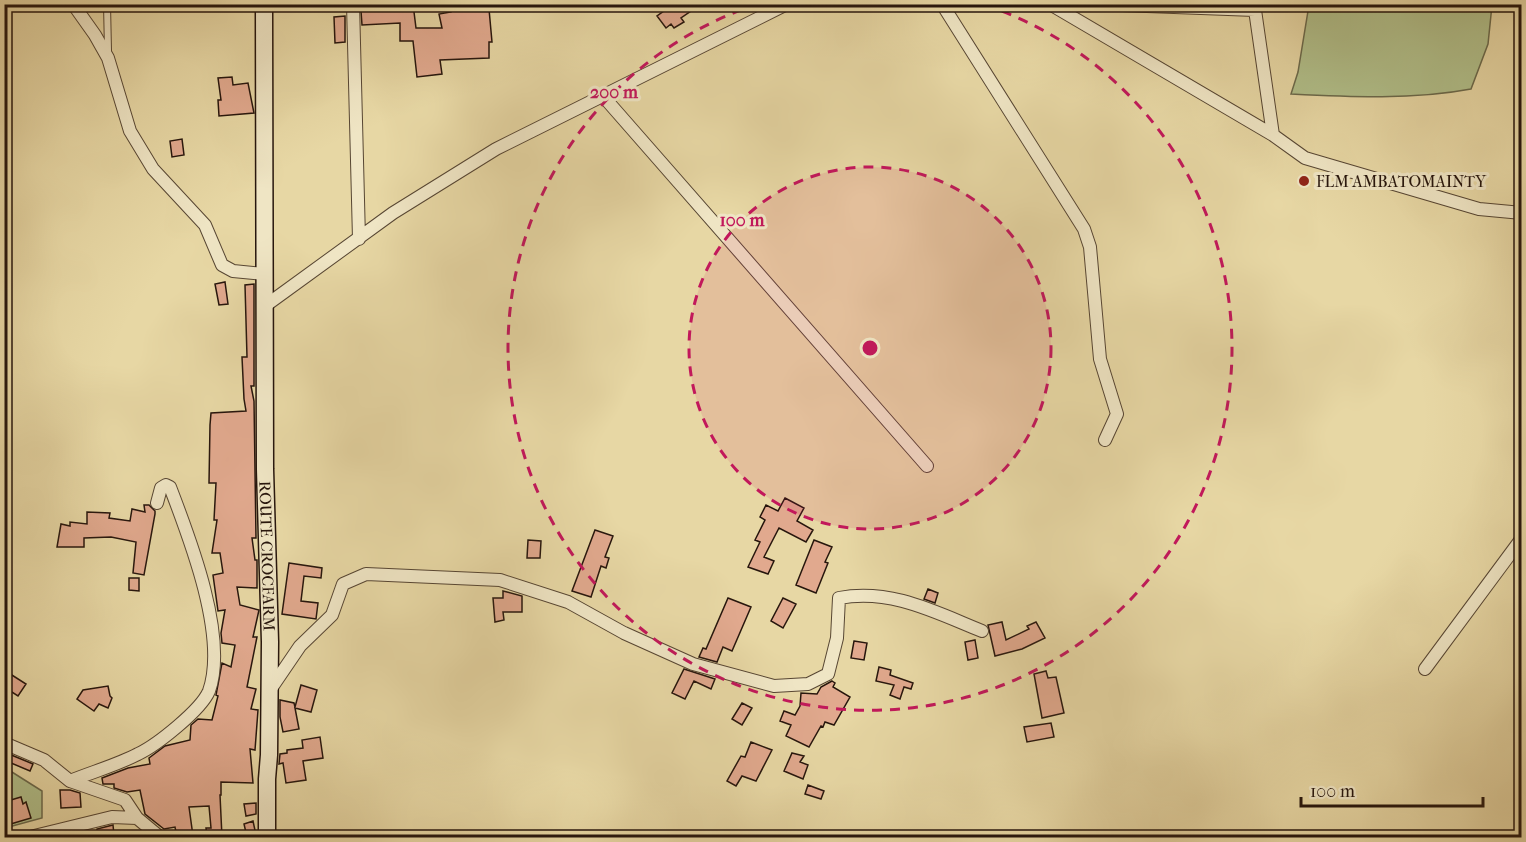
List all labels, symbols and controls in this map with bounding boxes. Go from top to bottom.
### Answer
text: 200 m [590,82,639,103]
place label: FLM AMBATOMAINTY [1316,172,1487,191]
marker: FLM AMBATOMAINTY [1297,174,1311,188]
text: 100 m [719,210,766,231]
centre of rings [860,338,880,358]
street label: ROUTE CROCFARM [255,481,279,632]
scale bar [1301,770,1482,808]
text: 100 m [1310,781,1355,802]

